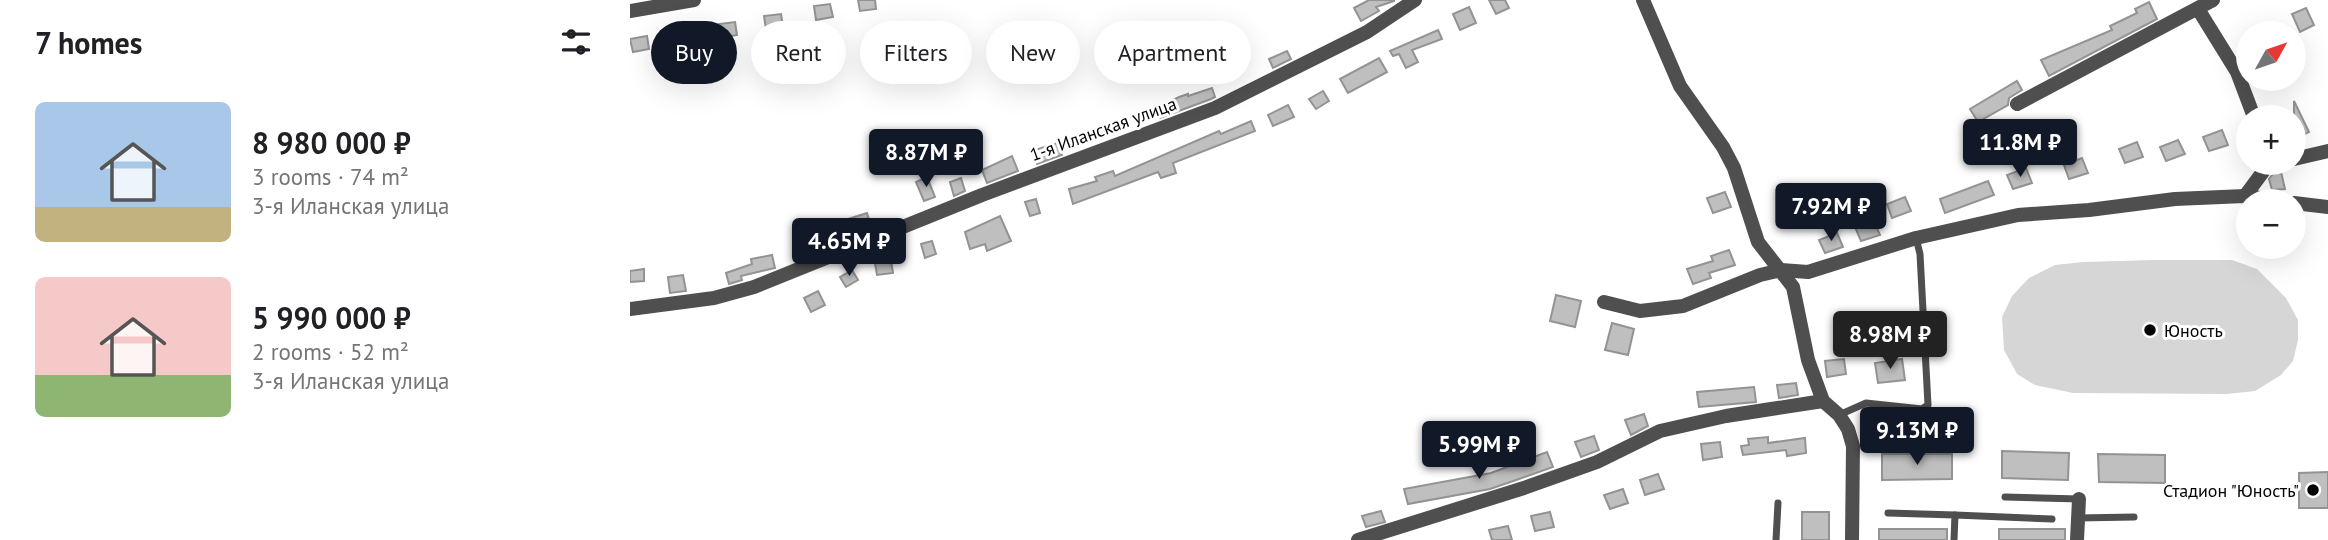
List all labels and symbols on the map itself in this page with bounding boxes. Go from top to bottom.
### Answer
north arrow [2236,21,2306,91]
street label: 1-я Иланская улица [1027,92,1179,166]
pin: 11.8M ₽ [1955,120,2085,179]
pin: 8.87M ₽ [861,130,991,189]
pin: 7.92M ₽ [1766,184,1896,243]
pin: 4.65M ₽ [784,218,914,278]
pin: 8.98M ₽ [1825,312,1955,371]
place label: Юность [2164,319,2223,342]
marker: Юность [2142,322,2158,338]
pin: 9.13M ₽ [1852,407,1982,467]
pin: 5.99M ₽ [1414,421,1544,481]
place label: Стадион "Юность" [2163,479,2299,502]
marker: Стадион "Юность" [2305,482,2321,498]

